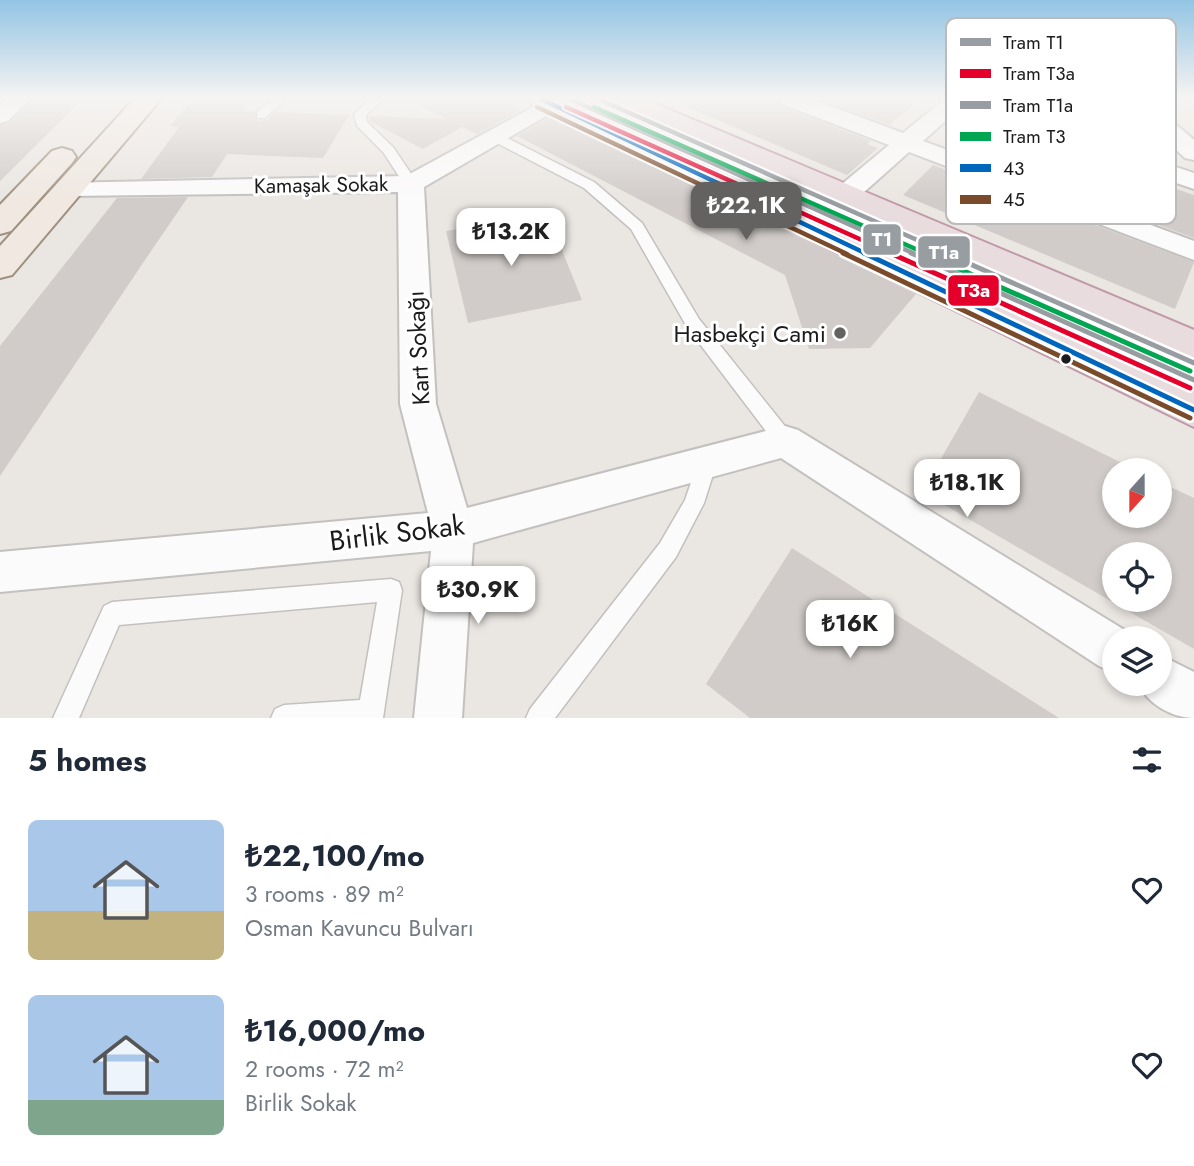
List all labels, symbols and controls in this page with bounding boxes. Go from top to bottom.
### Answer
legend [946,18,1176,224]
text: Tram T1 [1003,29,1064,56]
text: Tram T3a [1003,60,1075,87]
text: Tram T1a [1003,92,1073,119]
text: Tram T3 [1003,123,1066,150]
text: 43 [1003,155,1024,182]
street label: Kamaşak Sokak [254,169,389,201]
pin: ₺22.1K [689,182,803,242]
text: 45 [1003,186,1025,213]
text: ₺22.1K [707,188,785,222]
pin: ₺13.2K [454,208,568,268]
text: ₺13.2K [472,214,550,248]
line badge: T1 [862,223,902,256]
text: T1 [872,226,892,253]
line badge: T1a [917,235,971,269]
text: T1a [929,239,959,266]
line badge: T3a [947,274,1000,307]
text: T3a [958,277,990,304]
street label: Kart Sokağı [398,290,438,406]
place label: Hasbekçi Cami [674,316,826,351]
marker: Hasbekçi Cami [832,325,848,341]
unlabelled marker [1059,352,1073,366]
north arrow [1102,458,1172,528]
map controls [1102,458,1172,696]
pin: ₺18.1K [910,460,1024,519]
text: ₺18.1K [930,465,1004,499]
street label: Birlik Sokak [327,504,468,562]
button: locate [1102,542,1172,612]
pin: ₺30.9K [421,566,535,626]
text: ₺30.9K [437,572,519,606]
pin: ₺16K [809,600,891,660]
text: ₺16K [822,606,878,640]
button: layers [1102,626,1172,696]
text: 5 homes [28,739,147,782]
icon: filters [1128,741,1166,779]
text: ₺22,100/mo [245,834,425,877]
icon: home [84,848,168,932]
icon: heart [1128,871,1166,909]
text: 3 rooms · 89 m² [245,877,404,911]
text: Osman Kavuncu Bulvarı [245,911,474,945]
text: ₺16,000/mo [245,1009,425,1052]
icon: home [84,1023,168,1107]
icon: heart [1128,1046,1166,1084]
text: 2 rooms · 72 m² [245,1052,404,1086]
text: Birlik Sokak [245,1086,356,1120]

